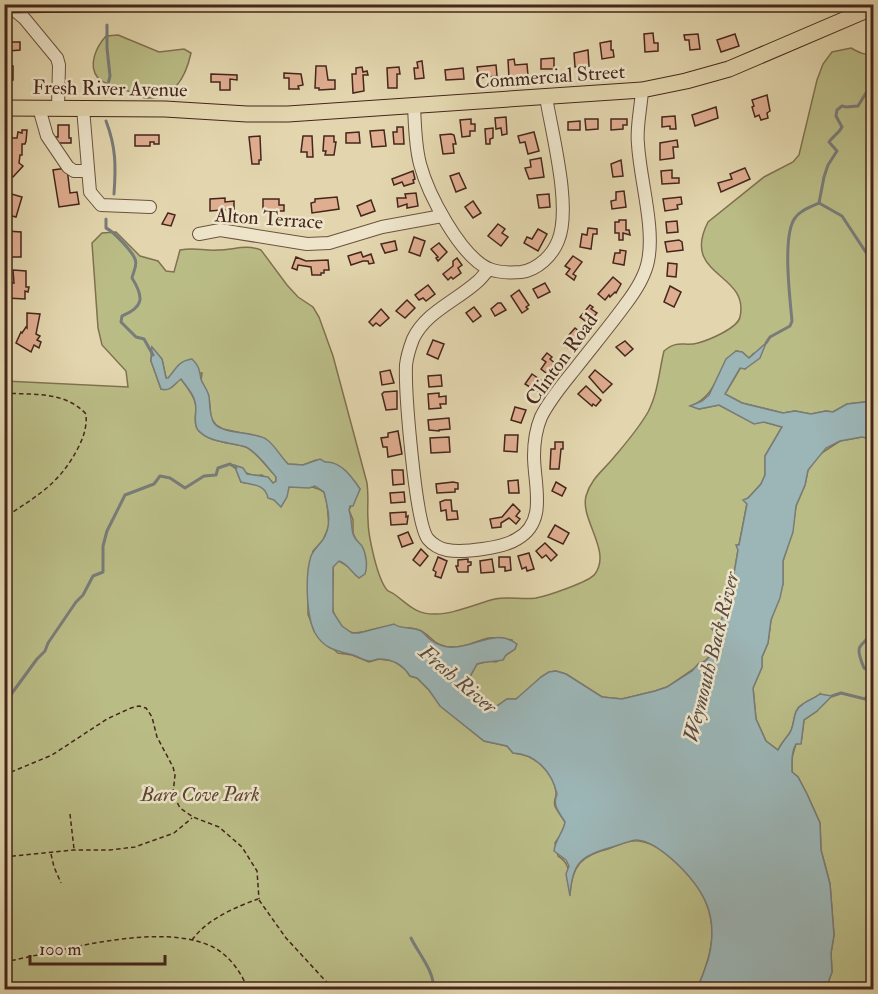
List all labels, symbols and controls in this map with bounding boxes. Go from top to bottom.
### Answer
street label: Commercial Street [474,59,626,94]
street label: Fresh River Avenue [32,75,188,102]
street label: Alton Terrace [213,202,324,235]
street label: Clinton Road [520,308,603,410]
water label: Weymouth Back River [677,568,746,745]
water label: Fresh River [412,638,503,721]
park label: Bare Cove Park [140,782,259,807]
scale bar [30,928,165,966]
text: 100 m [39,938,82,961]

